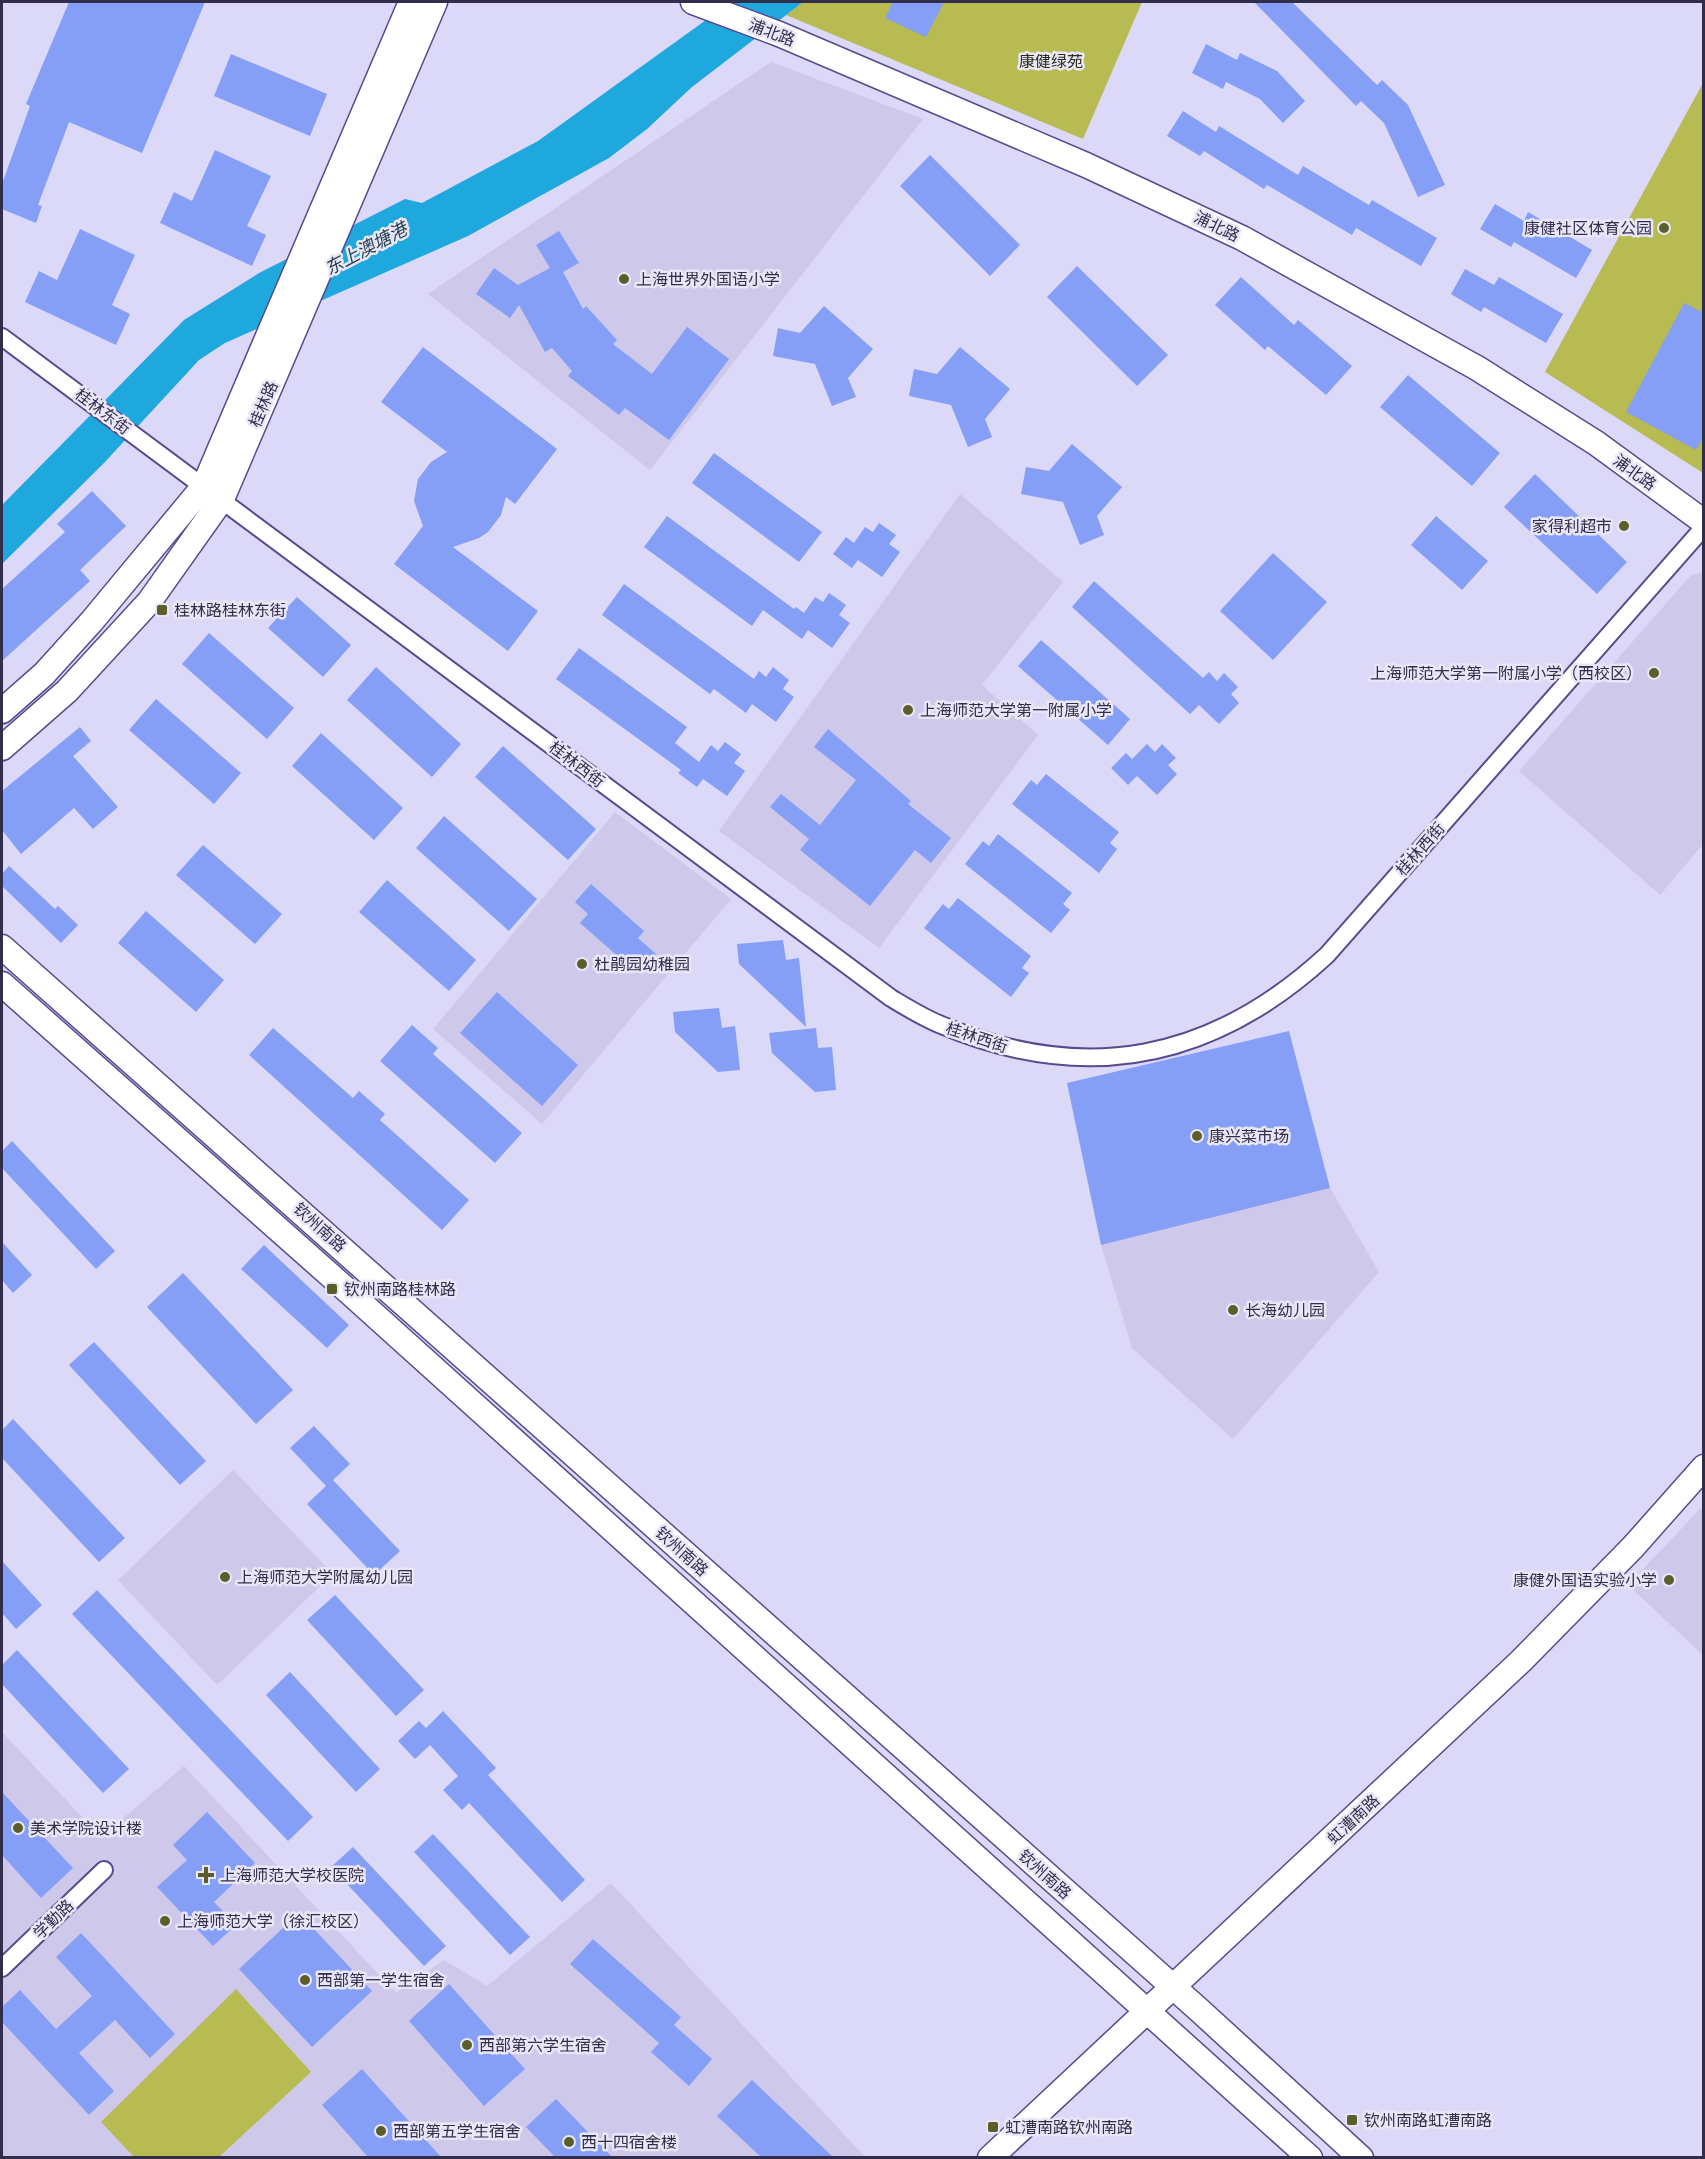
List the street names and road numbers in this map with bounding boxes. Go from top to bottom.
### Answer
street label: 浦北路 [746,15,798,50]
street label: 浦北路 [1191,207,1243,246]
street label: 桂林路 [245,378,282,430]
street label: 桂林东街 [71,385,134,438]
street label: 浦北路 [1610,451,1660,494]
street label: 桂林西街 [545,738,608,791]
street label: 桂林西街 [1392,819,1449,880]
street label: 桂林西街 [943,1019,1010,1056]
street label: 钦州南路 [290,1199,350,1256]
street label: 钦州南路 [652,1523,712,1580]
street label: 虹漕南路 [1323,1791,1383,1848]
street label: 钦州南路 [1015,1846,1075,1903]
street label: 学勤路 [29,1896,77,1943]

